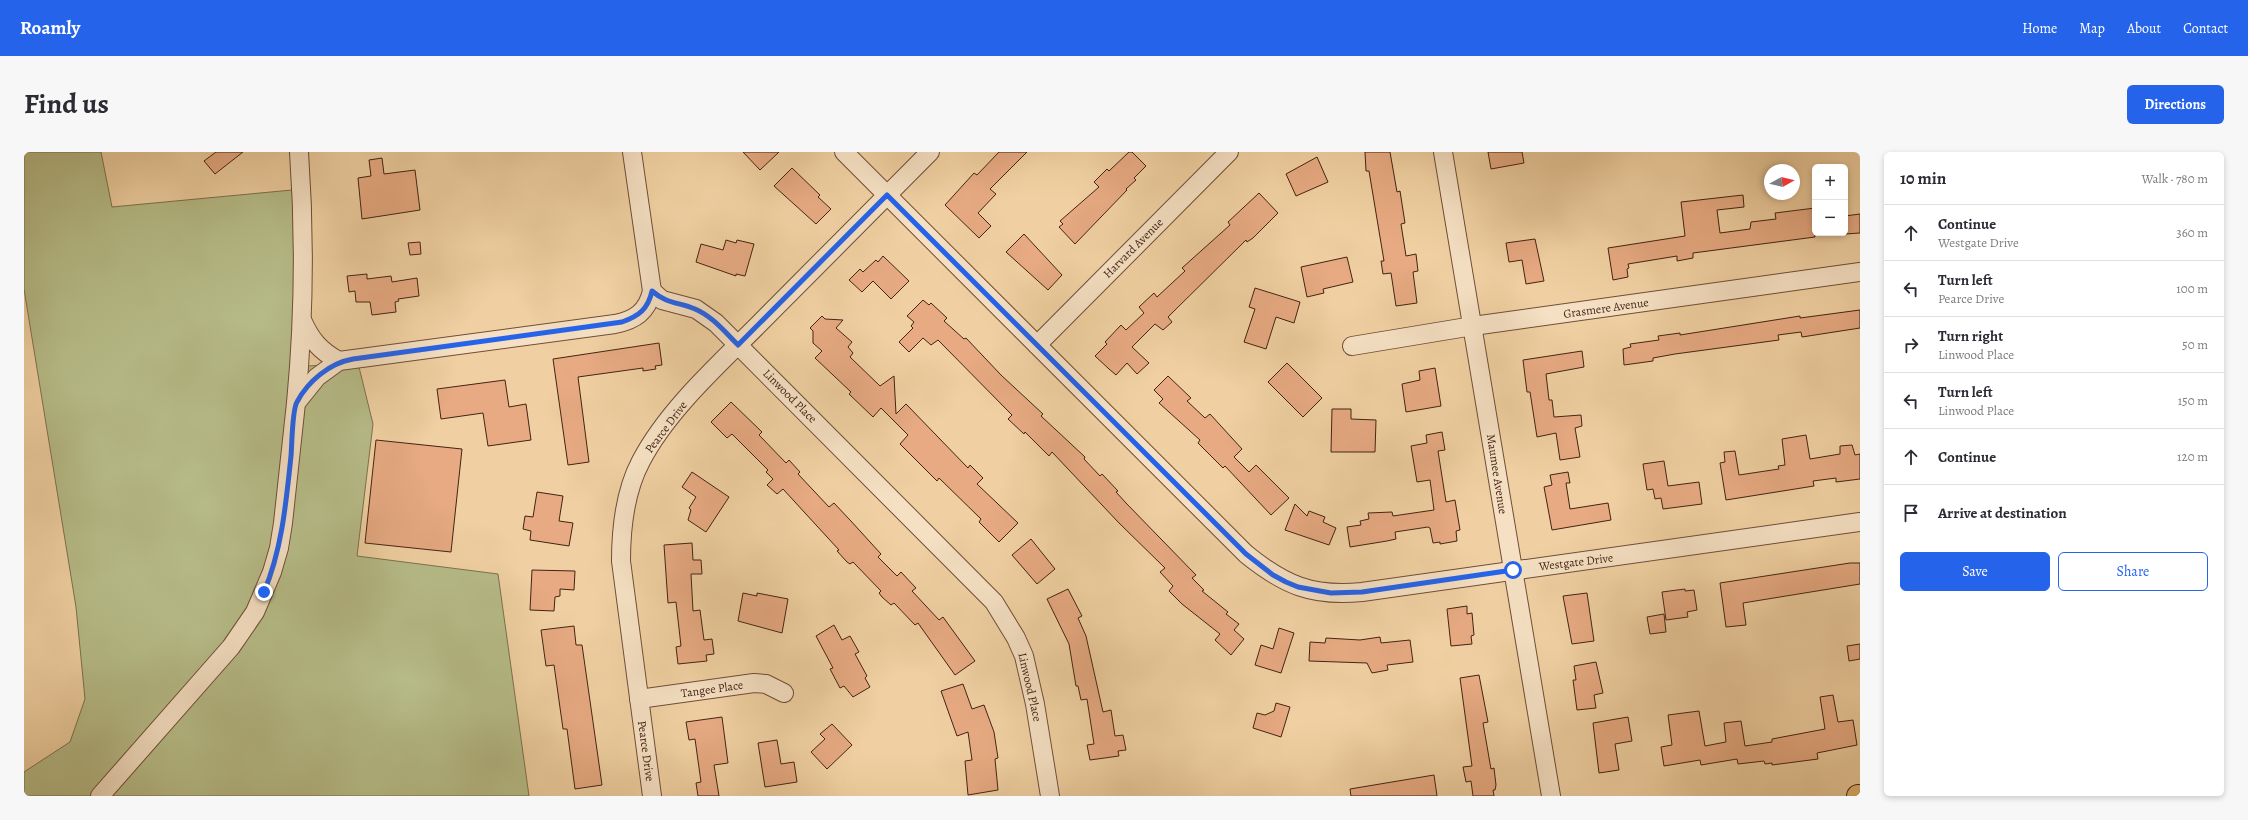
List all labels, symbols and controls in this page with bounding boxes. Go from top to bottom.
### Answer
text: Roamly [20,15,80,41]
text: Home [2022,19,2057,38]
text: Map [2079,19,2105,38]
text: About [2127,19,2161,38]
text: Contact [2183,19,2228,38]
text: Find us [24,85,109,123]
button: Directions [2127,85,2224,124]
north arrow [1764,164,1800,200]
map controls [1812,164,1848,236]
button: + [1812,164,1848,200]
text: 10 min [1900,167,1946,190]
text: Walk · 780 m [2141,170,2208,187]
button: − [1812,200,1848,236]
street label: Harvard Avenue [1099,214,1167,282]
text: Continue [1938,214,1996,234]
icon: ahead [1900,222,1922,244]
text: 360 m [2176,224,2208,241]
text: Westgate Drive [1938,234,2019,251]
text: Turn left [1938,270,1993,290]
icon: left [1900,278,1922,300]
text: 100 m [2176,280,2208,297]
text: Pearce Drive [1938,290,2004,307]
street label: Grasmere Avenue [1562,294,1650,322]
text: Turn right [1938,326,2003,346]
icon: right [1900,334,1922,356]
text: 50 m [2182,336,2208,353]
text: Linwood Place [1938,346,2014,363]
street label: Linwood Place [759,365,821,427]
text: Turn left [1938,382,1993,402]
icon: left [1900,390,1922,412]
text: 150 m [2178,392,2208,409]
street label: Pearce Drive [641,398,691,456]
text: Linwood Place [1938,402,2014,419]
street label: Maumee Avenue [1483,433,1511,515]
icon: ahead [1900,446,1922,468]
text: Continue [1938,447,1996,467]
text: 120 m [2177,448,2208,465]
icon: arrive [1900,502,1922,524]
text: Arrive at destination [1938,503,2067,523]
street label: Westgate Drive [1537,550,1614,575]
button: Save [1900,552,2050,591]
button: Share [2058,552,2208,591]
route start [1504,561,1522,579]
route end [255,583,273,601]
street label: Linwood Place [1014,651,1046,723]
street label: Tangee Place [680,677,744,701]
street label: Pearce Drive [634,720,658,782]

